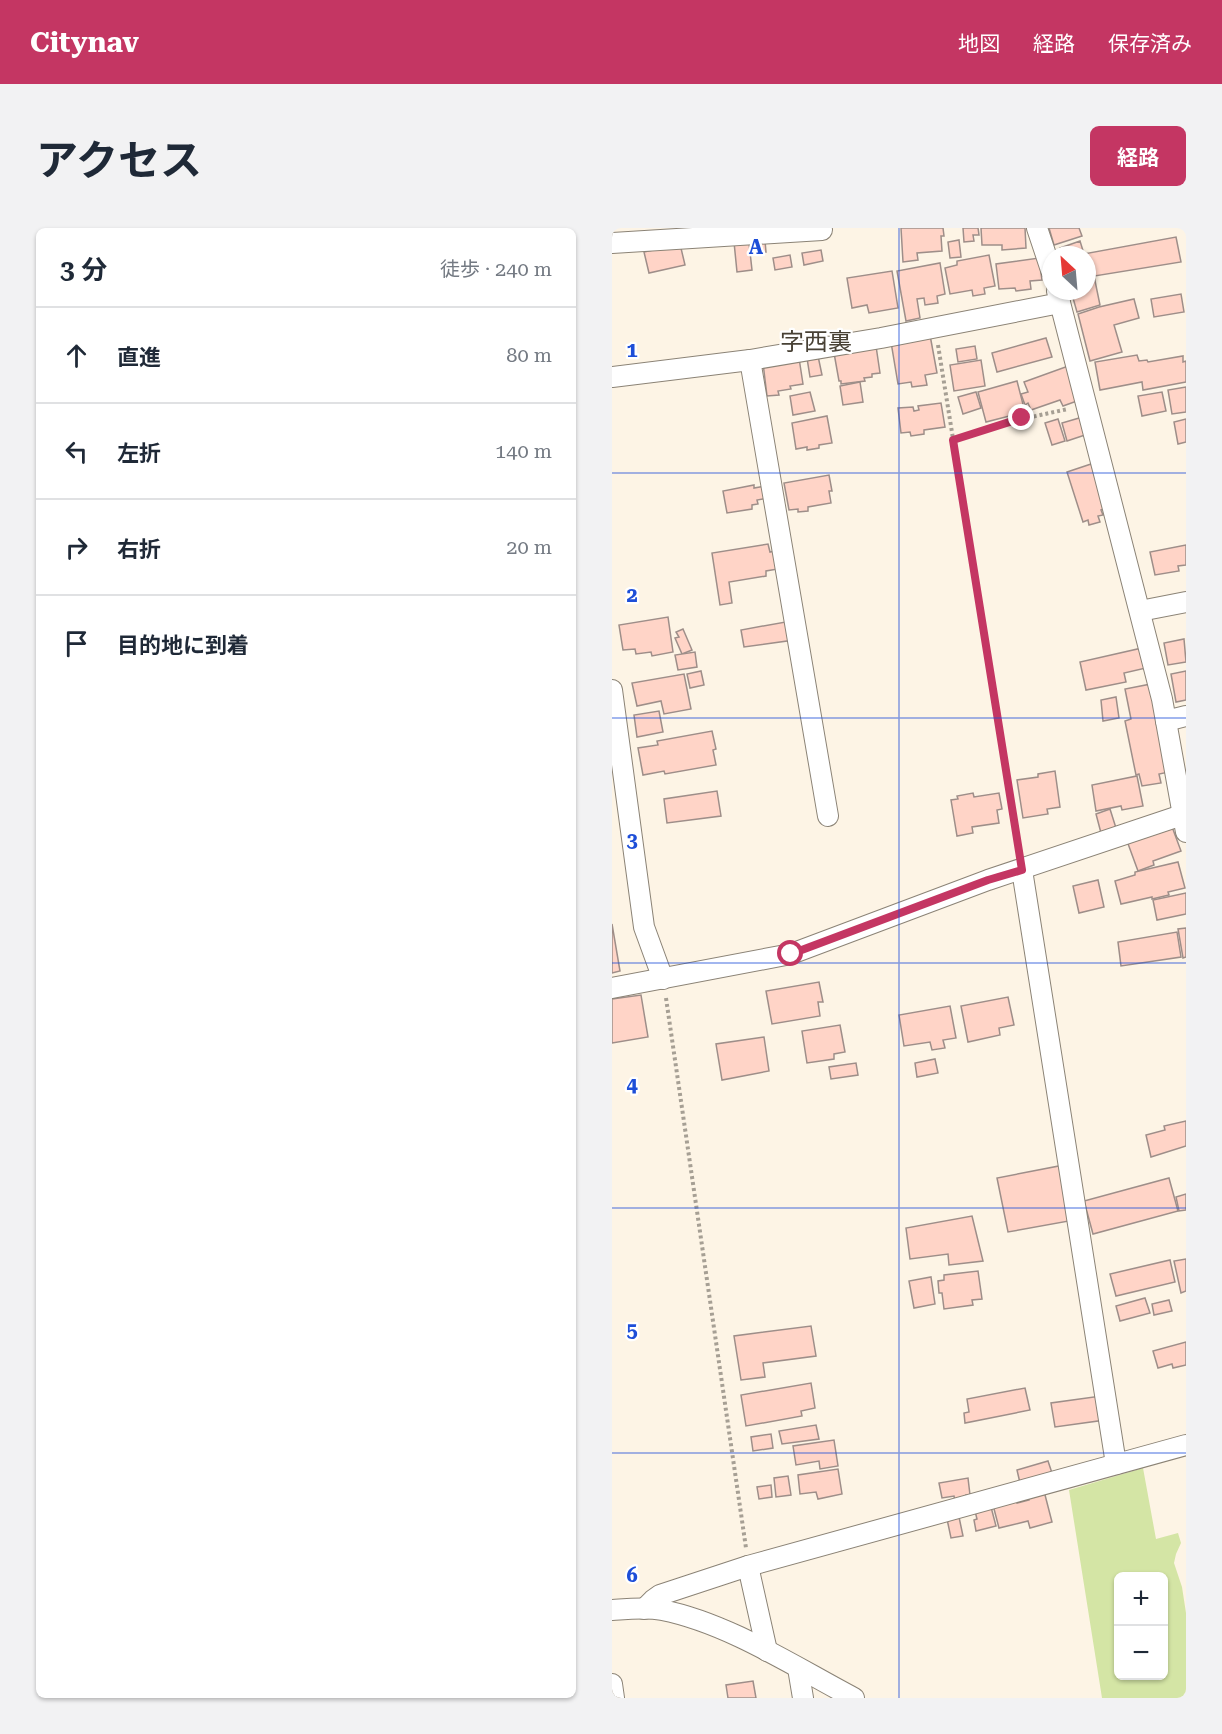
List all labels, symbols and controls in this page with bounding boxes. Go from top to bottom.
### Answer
text: Citynav [30,26,139,59]
text: 地図 [958,32,1000,56]
text: 経路 [1033,32,1075,56]
text: 保存済み [1108,32,1192,56]
button: 経路 [1090,126,1186,186]
text: アクセス [36,136,202,185]
text: A [749,235,764,259]
north arrow [1042,246,1096,300]
text: 3 分 [60,255,107,285]
text: 徒歩 · 240 m [440,257,552,281]
district label: 字西裏 [780,328,852,356]
text: 1 [626,338,638,362]
icon: ahead [60,339,93,372]
text: 80 m [506,343,552,367]
text: 直進 [117,345,161,370]
route end [1008,404,1034,430]
icon: left [60,435,93,468]
text: 140 m [495,439,552,463]
text: 左折 [117,441,161,466]
icon: right [60,531,93,564]
text: 20 m [506,535,552,559]
text: 右折 [117,537,161,562]
text: 2 [626,583,638,607]
icon: arrive [60,627,93,660]
text: 目的地に到着 [117,633,249,658]
text: 3 [626,828,638,852]
route start [777,940,803,966]
text: 4 [626,1073,638,1097]
text: 5 [626,1318,638,1342]
text: 6 [626,1563,638,1587]
map controls [1114,1572,1168,1680]
button: + [1114,1572,1168,1626]
button: − [1114,1626,1168,1680]

